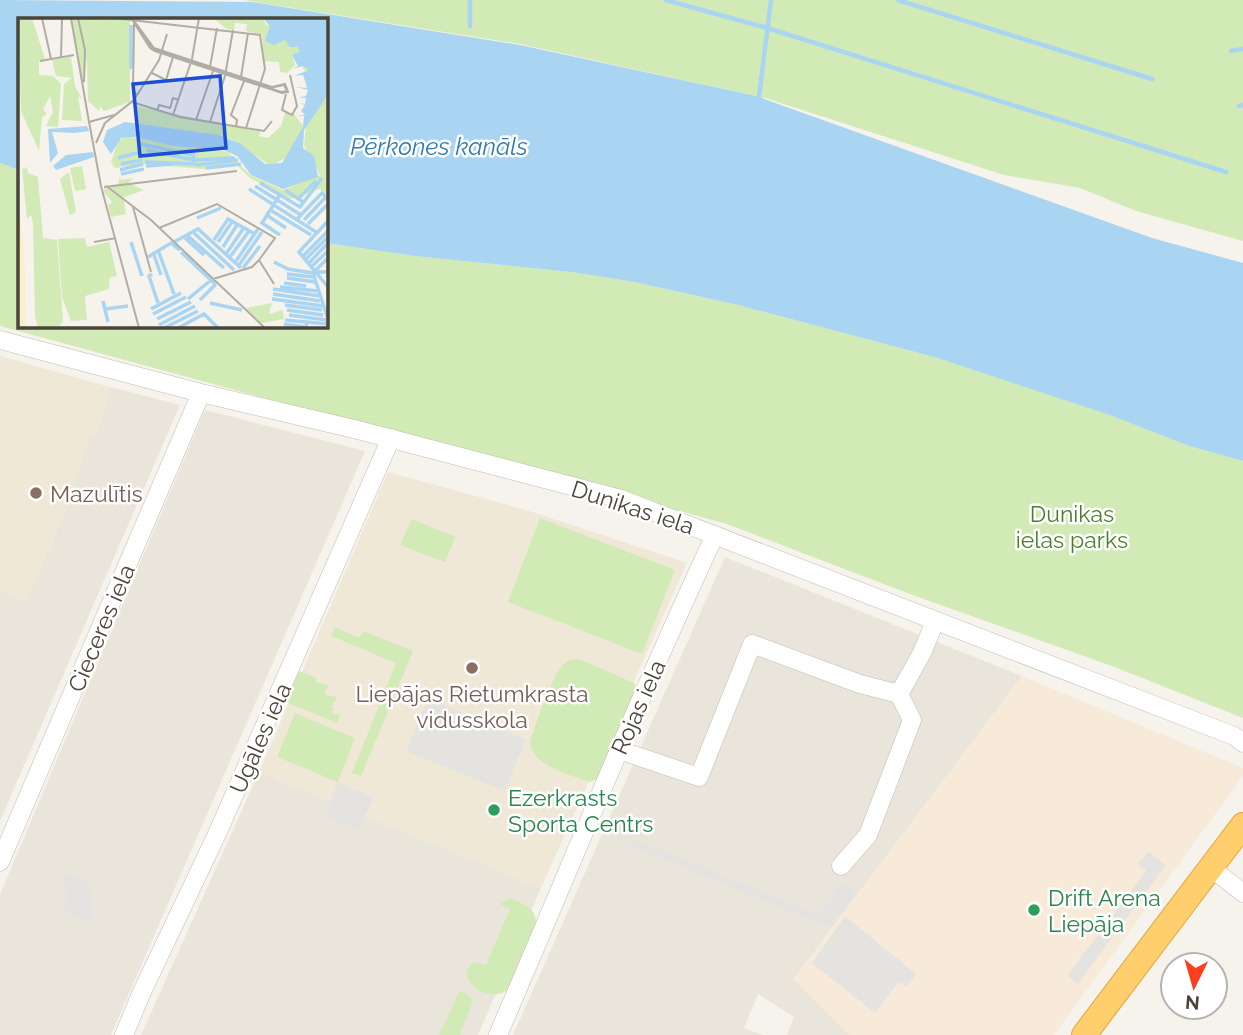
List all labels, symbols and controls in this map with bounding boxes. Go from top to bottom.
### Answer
inset map [18,18,327,327]
water label: Pērkones kanāls [350,132,528,161]
street label: Dunikas iela [568,474,698,540]
place label: Mazulītis [50,480,143,507]
marker: Mazulītis [28,485,44,501]
park label: Dunikas ielas parks [1016,500,1128,553]
street label: Cieceres iela [62,560,140,696]
street label: Rojas iela [605,656,671,758]
marker: Liepājas Rietumkrasta vidusskola [464,660,480,676]
street label: Ugāles iela [224,679,296,797]
place label: Liepājas Rietumkrasta vidusskola [355,680,589,733]
place label: Ezerkrasts Sporta Centrs [508,784,653,837]
marker: Ezerkrasts Sporta Centrs [486,802,502,818]
place label: Drift Arena Liepāja [1048,884,1161,937]
marker: Drift Arena Liepāja [1026,902,1042,918]
north arrow [1159,951,1229,1021]
text: N [1184,991,1201,1015]

